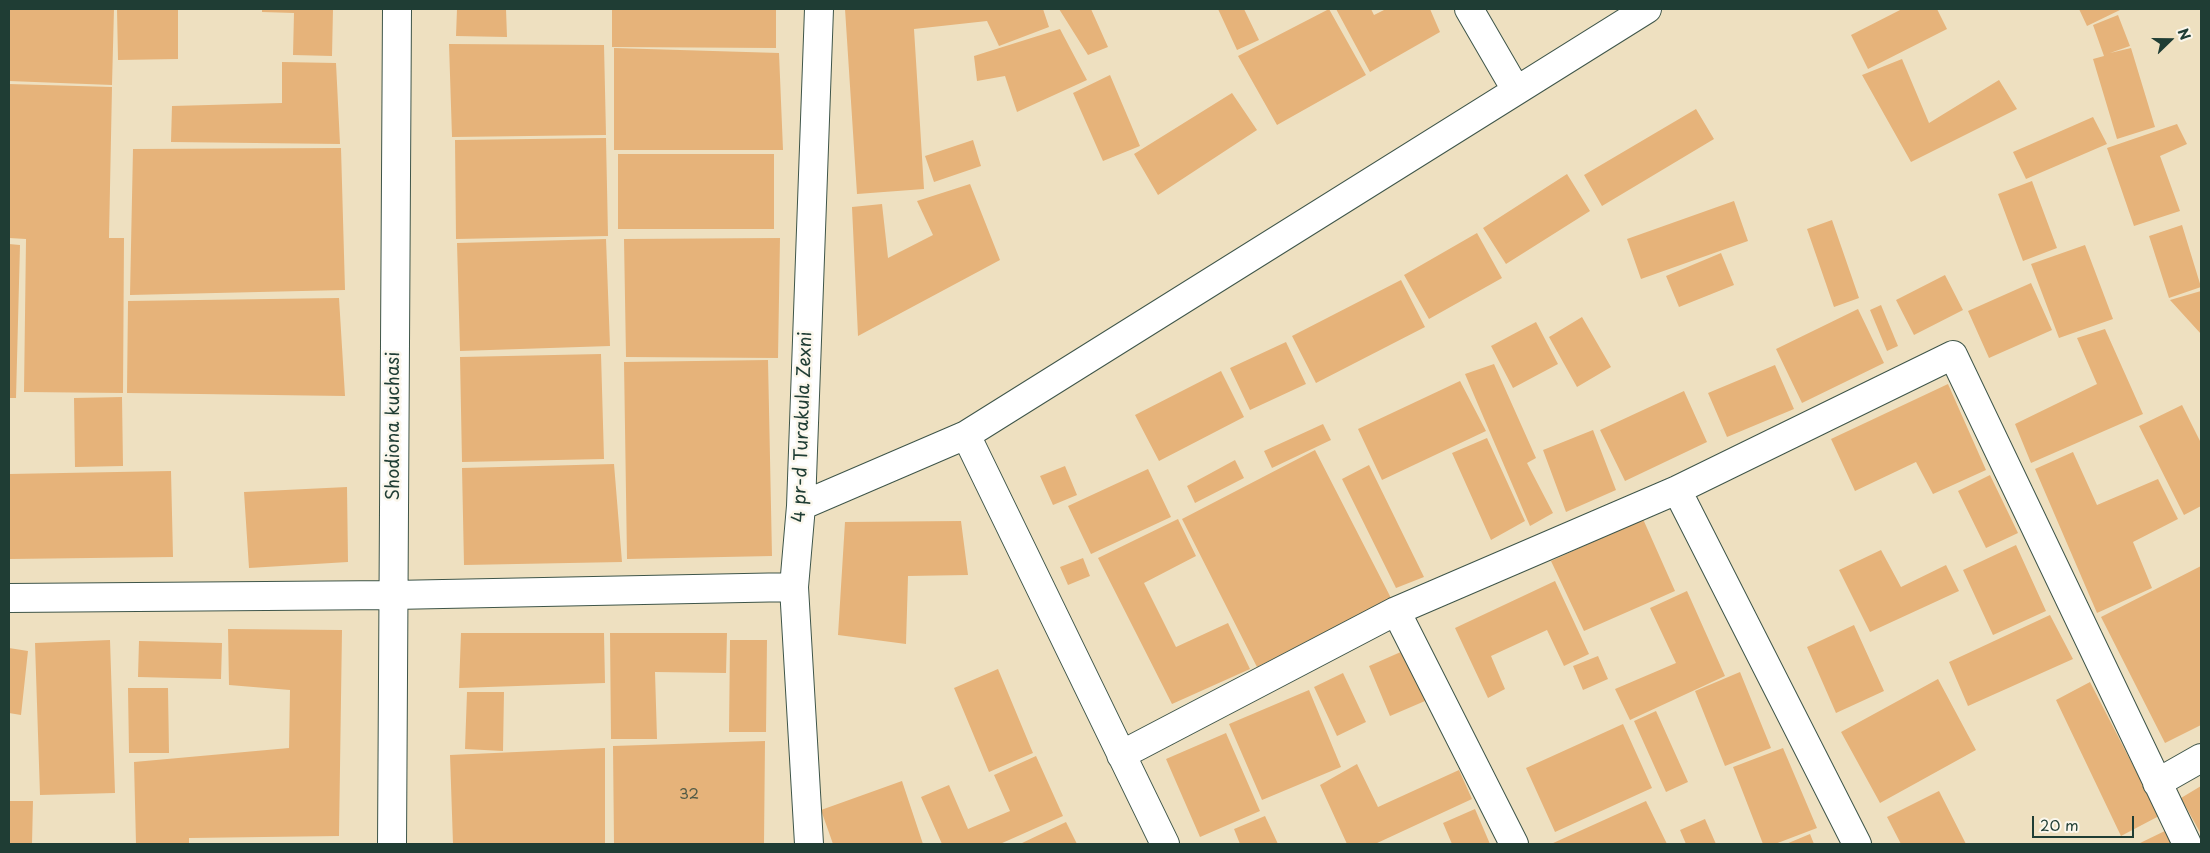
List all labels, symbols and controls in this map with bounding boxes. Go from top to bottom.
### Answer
north arrow [2145,15,2195,65]
text: N [2173,25,2196,43]
street label: 4 pr-d Turakula Zexni [789,331,817,523]
street label: Shodiona kuchasi [383,351,405,501]
house number: 32 [679,786,699,804]
scale bar [2035,806,2138,838]
text: 20 m [2040,813,2079,836]

